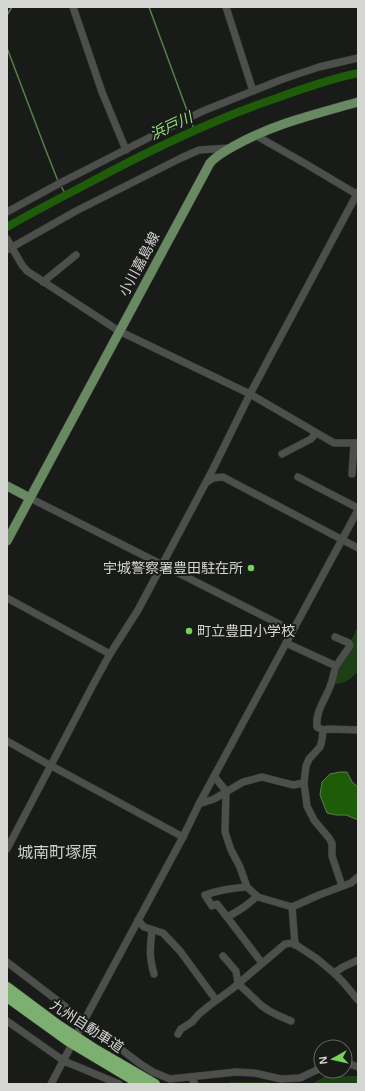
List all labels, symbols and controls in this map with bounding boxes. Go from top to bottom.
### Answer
water label: 浜戸川 [147,107,197,143]
street label: 小川嘉島線 [116,229,162,299]
place label: 宇城警察署豊田駐在所 [103,560,243,576]
marker: 宇城警察署豊田駐在所 [246,563,256,573]
place label: 町立豊田小学校 [197,623,295,639]
marker: 町立豊田小学校 [184,626,194,636]
district label: 城南町塚原 [17,844,97,861]
street label: 九州自動車道 [47,996,127,1056]
north arrow [313,1039,353,1079]
text: N [317,1056,330,1065]

